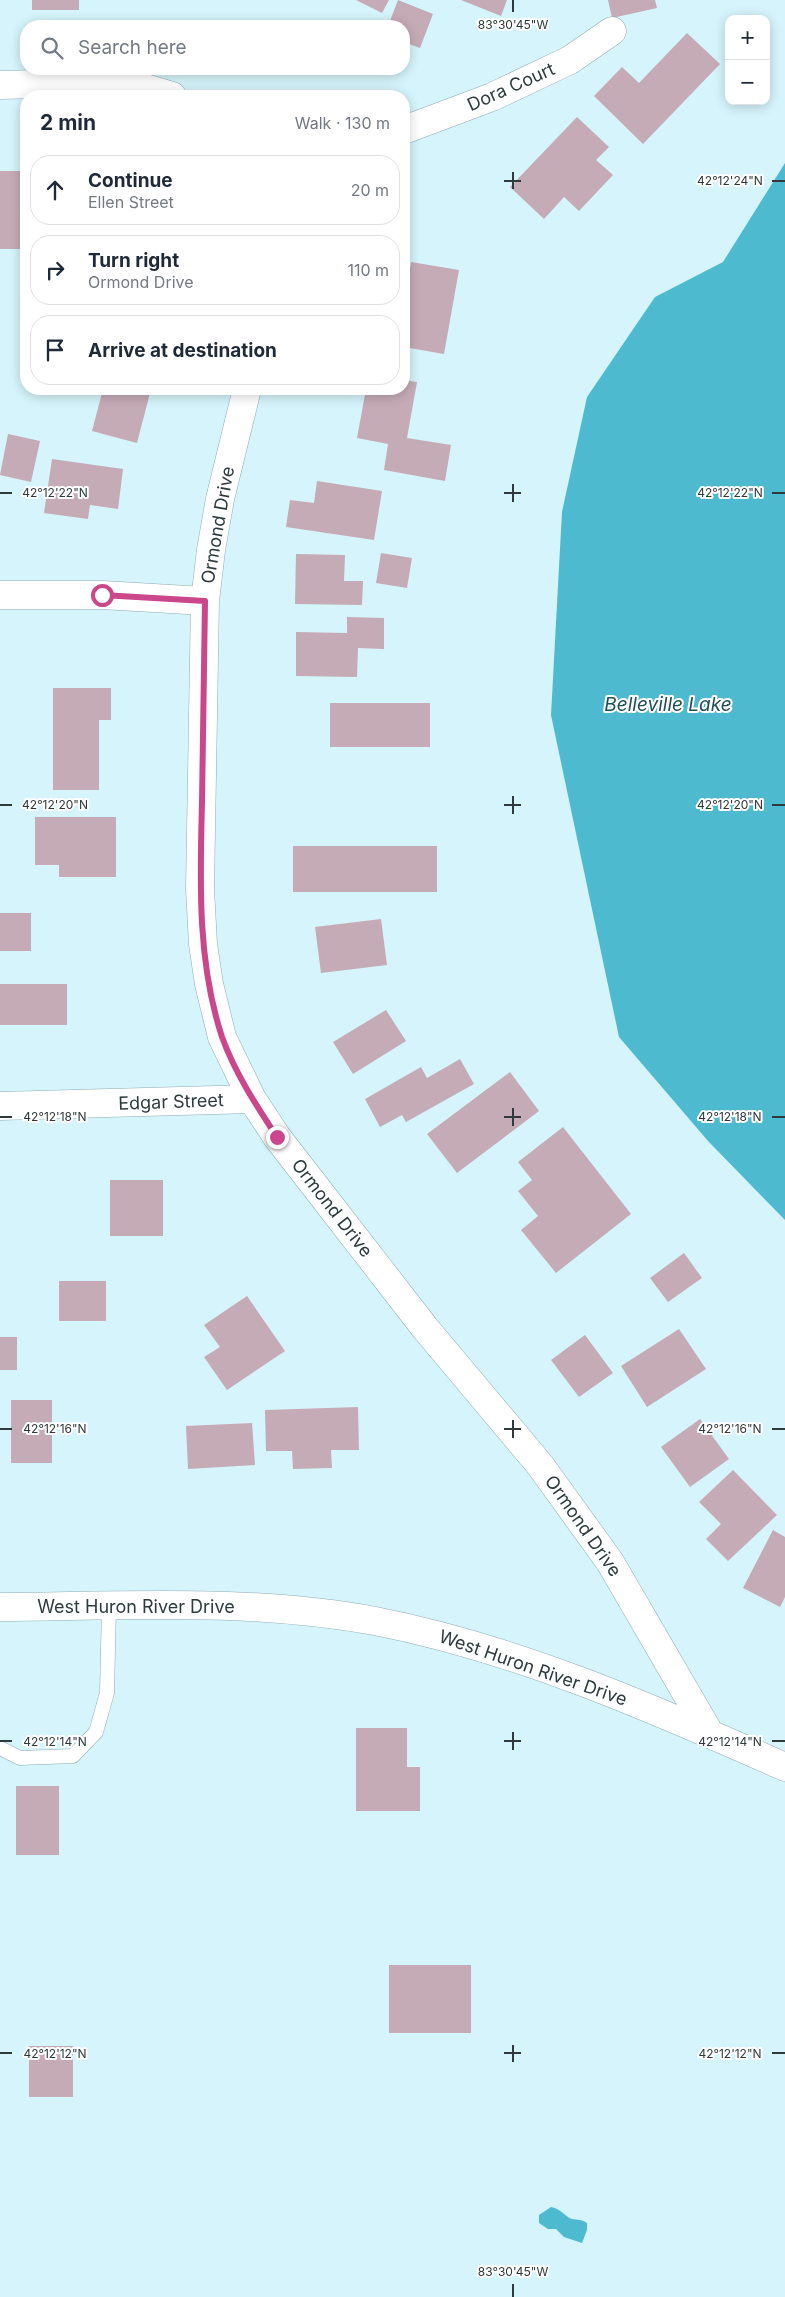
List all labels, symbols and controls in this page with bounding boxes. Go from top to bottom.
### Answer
map controls [725,15,770,105]
button: + [725,15,770,60]
text: 83°30'45"W [478,17,548,32]
search box [20,20,410,75]
icon: search [38,34,66,62]
text: Search here [78,36,187,59]
street label: Dora Court [464,58,558,115]
button: − [725,60,770,105]
text: 2 min [40,110,96,135]
text: Walk · 130 m [295,113,390,133]
text: Continue [88,169,173,192]
text: 42°12'24"N [697,173,763,188]
icon: ahead [41,176,69,204]
text: 20 m [351,180,389,200]
text: Ellen Street [88,192,174,212]
text: Turn right [88,249,179,272]
icon: right [41,256,69,284]
text: 110 m [347,260,389,280]
text: Ormond Drive [88,272,194,292]
icon: arrive [41,336,69,364]
text: Arrive at destination [88,339,277,362]
street label: Ormond Drive [197,465,238,585]
text: 42°12'22"N [22,485,88,500]
text: 42°12'22"N [697,485,763,500]
route start [91,584,114,607]
water label: Belleville Lake [604,693,732,716]
text: 42°12'20"N [22,797,88,812]
text: 42°12'20"N [697,797,763,812]
street label: Edgar Street [118,1089,224,1114]
text: 42°12'18"N [23,1109,87,1124]
text: 42°12'18"N [698,1109,762,1124]
route end [266,1126,289,1149]
street label: Ormond Drive [288,1154,377,1261]
text: 42°12'16"N [23,1421,87,1436]
text: 42°12'16"N [698,1421,762,1436]
street label: Ormond Drive [541,1471,626,1580]
street label: West Huron River Drive [37,1596,235,1617]
street label: West Huron River Drive [436,1625,630,1710]
text: 42°12'14"N [23,1734,87,1749]
text: 42°12'14"N [698,1734,762,1749]
text: 42°12'12"N [23,2046,87,2061]
text: 42°12'12"N [698,2046,762,2061]
text: 83°30'45"W [478,2264,548,2279]

